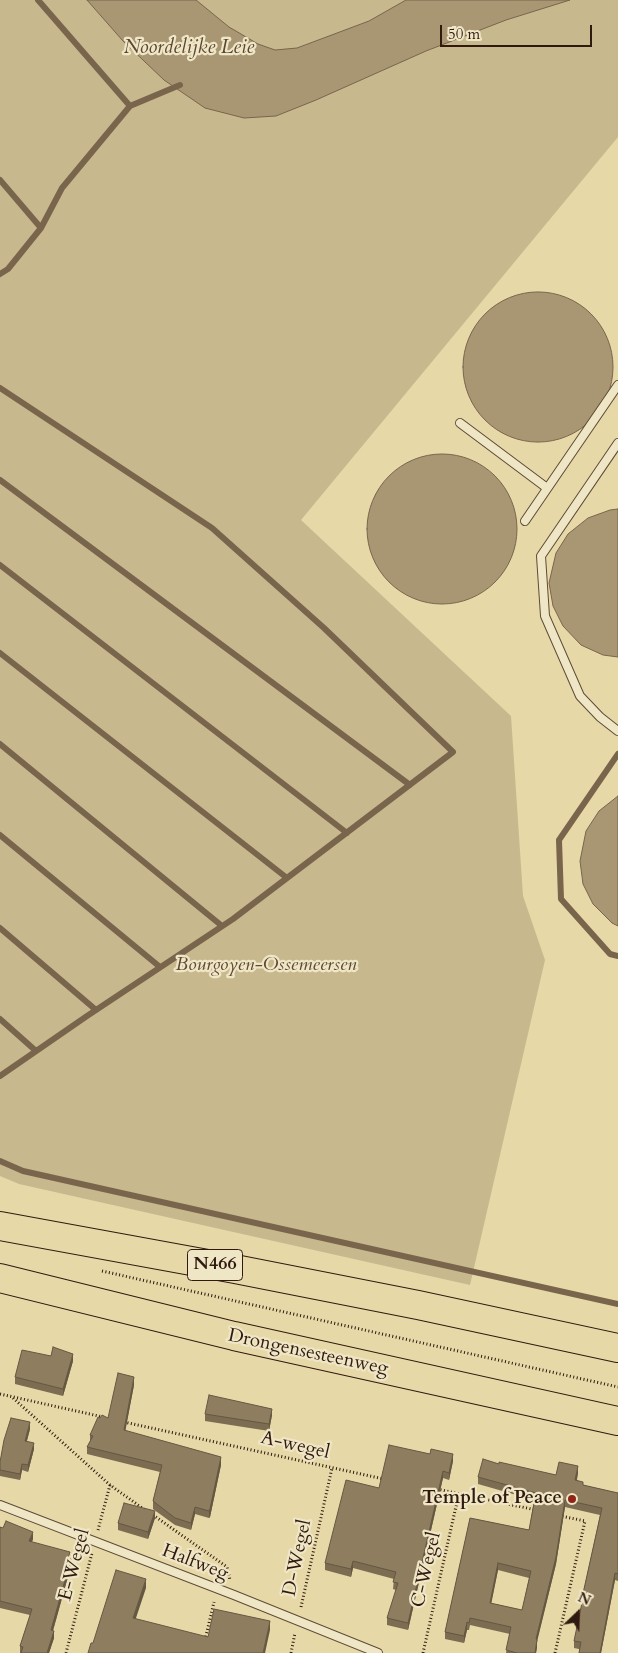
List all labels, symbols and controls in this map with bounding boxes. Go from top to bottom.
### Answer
scale bar [443,15,596,47]
text: 50 m [448,24,480,44]
water label: Noordelijke Leie [124,36,254,60]
park label: Bourgoyen-Ossemeersen [176,955,356,977]
road number: N466 [188,1250,242,1280]
street label: Drongensesteenweg [226,1325,390,1381]
street label: A-wegel [258,1427,332,1465]
place label: Temple of Peace [422,1488,562,1510]
marker: Temple of Peace [566,1493,578,1505]
street label: D-Wegel [279,1518,317,1598]
street label: E-Wegel [54,1526,96,1604]
street label: C-Wegel [407,1530,447,1610]
street label: Halfweg [159,1540,231,1586]
north arrow [553,1588,603,1638]
text: N [575,1588,594,1610]

